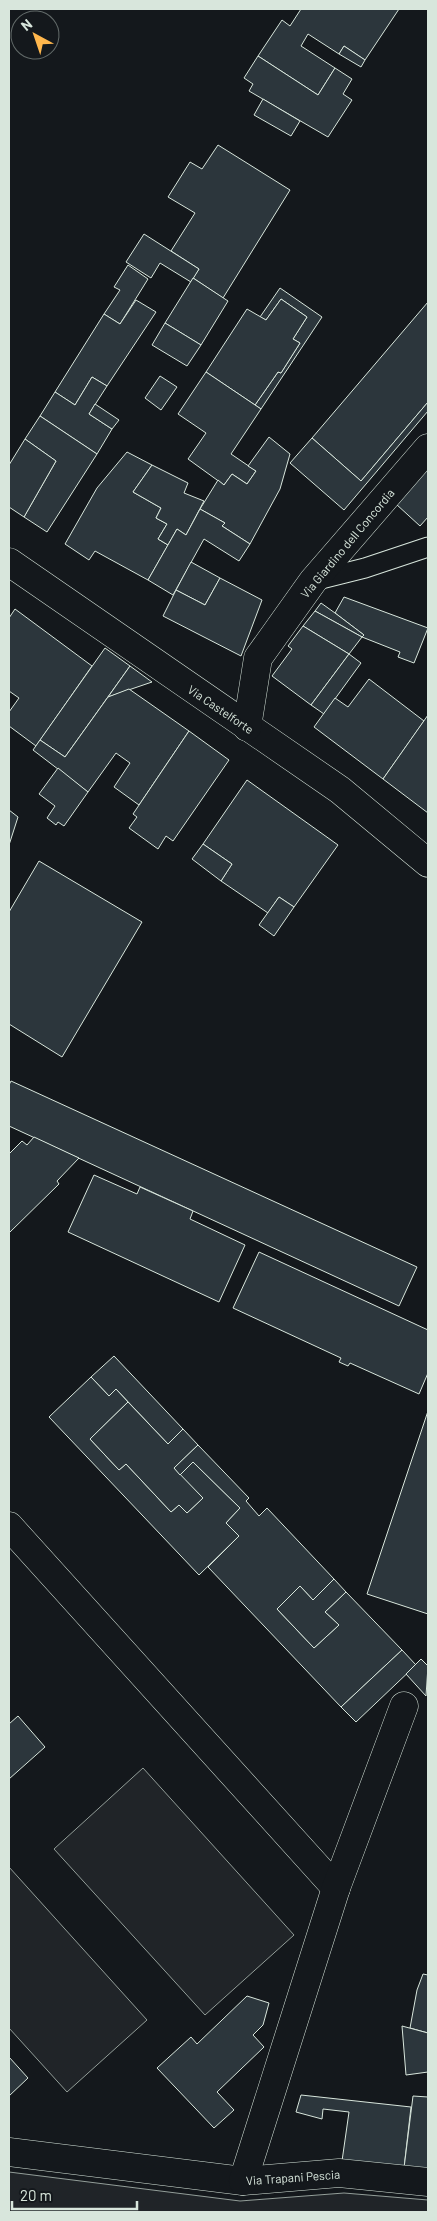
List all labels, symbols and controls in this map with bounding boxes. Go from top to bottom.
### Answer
north arrow [10,10,60,60]
text: N [17,15,35,34]
street label: Via Giardino dell Concordia [297,486,397,600]
street label: Via Castelforte [185,682,257,736]
street label: Via Trapani Pescia [245,2167,341,2187]
scale bar [12,2178,138,2210]
text: 20 m [20,2186,52,2204]

